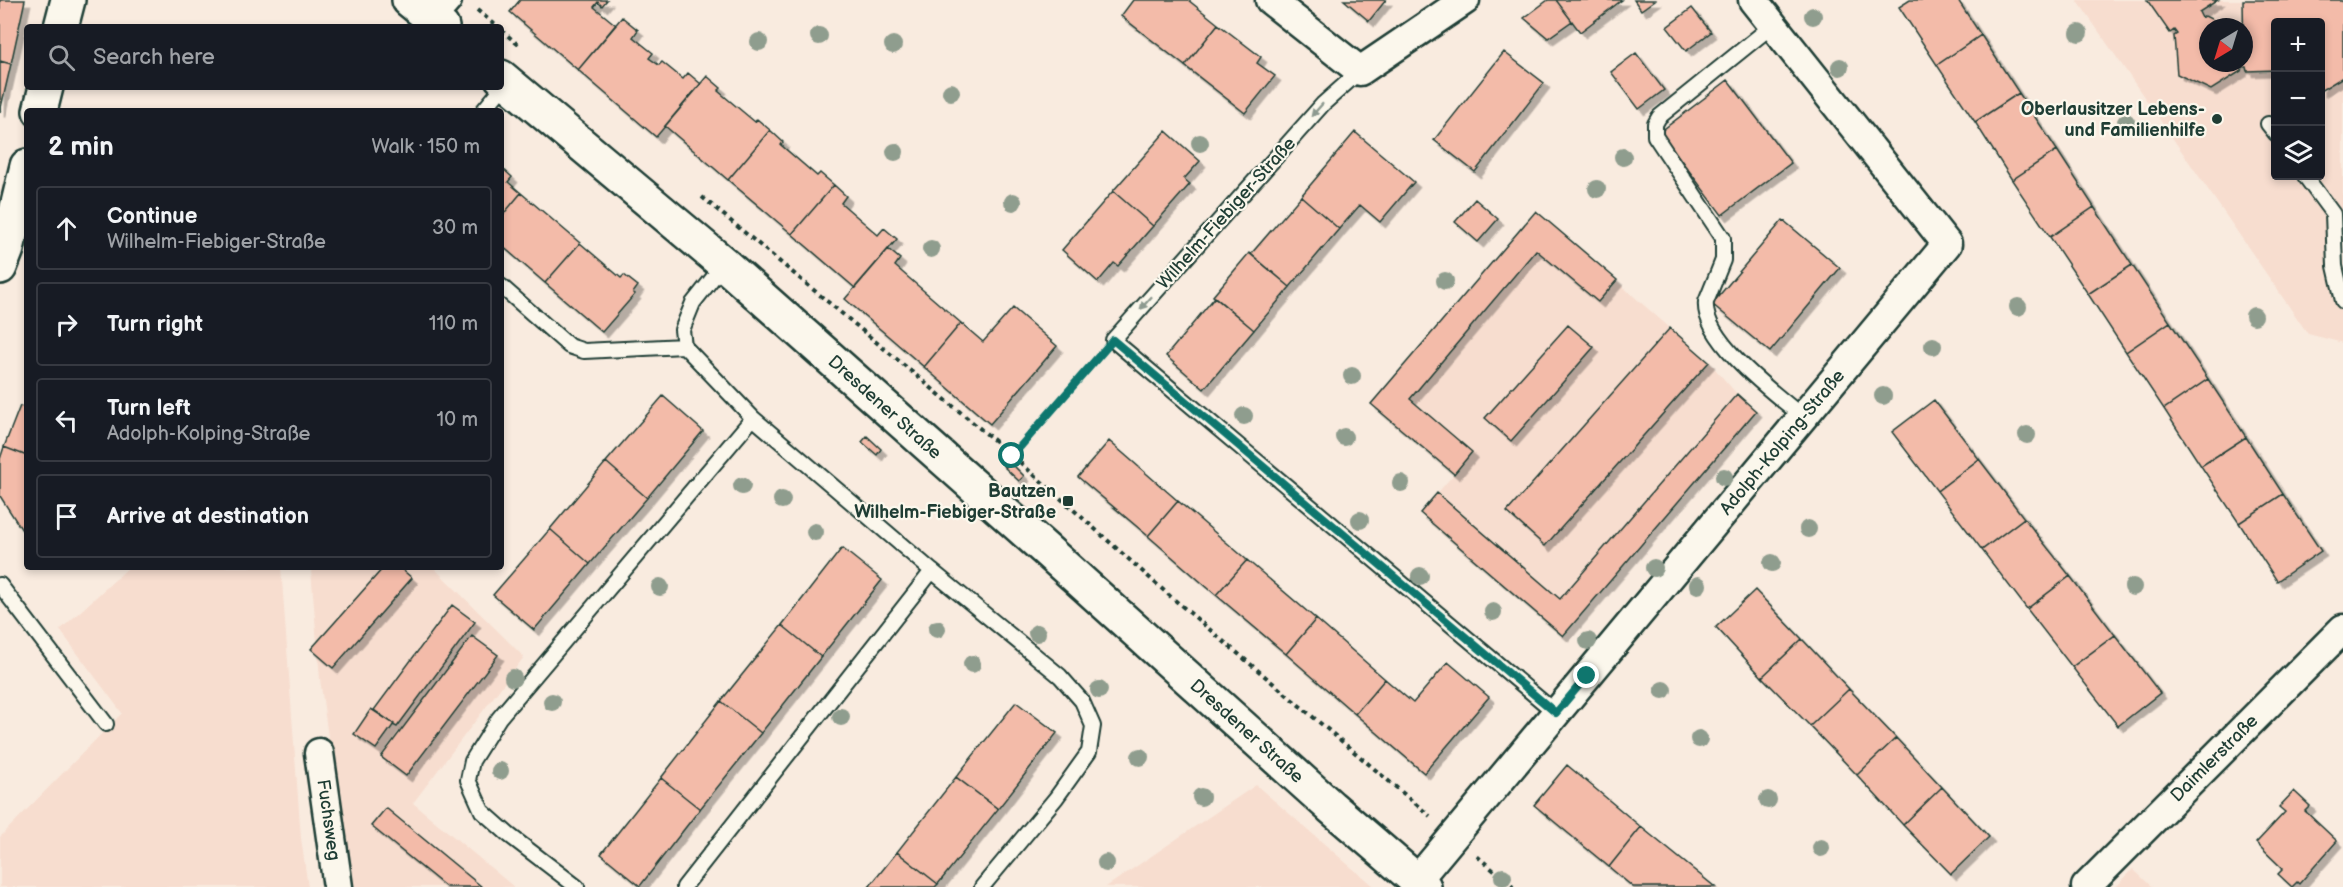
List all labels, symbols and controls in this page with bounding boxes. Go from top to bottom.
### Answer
north arrow [2199,18,2253,72]
map controls [2271,18,2325,180]
button: + [2271,18,2325,72]
search box [24,24,504,90]
icon: search [45,41,78,74]
text: Search here [93,44,215,71]
button: − [2271,72,2325,126]
place label: Oberlausitzer Lebens- und Familienhilfe [2021,99,2205,141]
one-way arrow [1310,103,1324,118]
marker: Oberlausitzer Lebens- und Familienhilfe [2210,112,2224,126]
button: layers [2271,126,2325,180]
text: 2 min [48,132,114,163]
street label: Wilhelm-Fiebiger-Straße [1153,133,1300,294]
text: Walk · 150 m [371,135,480,159]
text: Continue [107,203,197,230]
icon: ahead [50,212,83,245]
text: 30 m [432,216,478,240]
text: Wilhelm-Fiebiger-Straße [107,230,326,254]
one-way arrow [1140,295,1153,310]
icon: right [50,308,83,341]
text: Turn right [107,311,203,338]
text: 110 m [429,312,478,336]
street label: Dresdener Straße [824,351,946,464]
street label: Adolph-Kolping-Straße [1716,365,1849,519]
text: Turn left [107,395,191,422]
icon: left [50,404,83,437]
text: 10 m [437,408,478,432]
text: Adolph-Kolping-Straße [107,422,310,446]
route start [998,442,1024,468]
place label: Bautzen Wilhelm-Fiebiger-Straße [854,481,1056,523]
marker: Bautzen Wilhelm-Fiebiger-Straße [1061,494,1075,508]
icon: arrive [50,500,83,533]
text: Arrive at destination [107,503,309,530]
route end [1573,662,1599,688]
street label: Dresdener Straße [1186,675,1308,788]
street label: Daimlerstraße [2166,710,2263,806]
street label: Fuchsweg [312,778,345,862]

